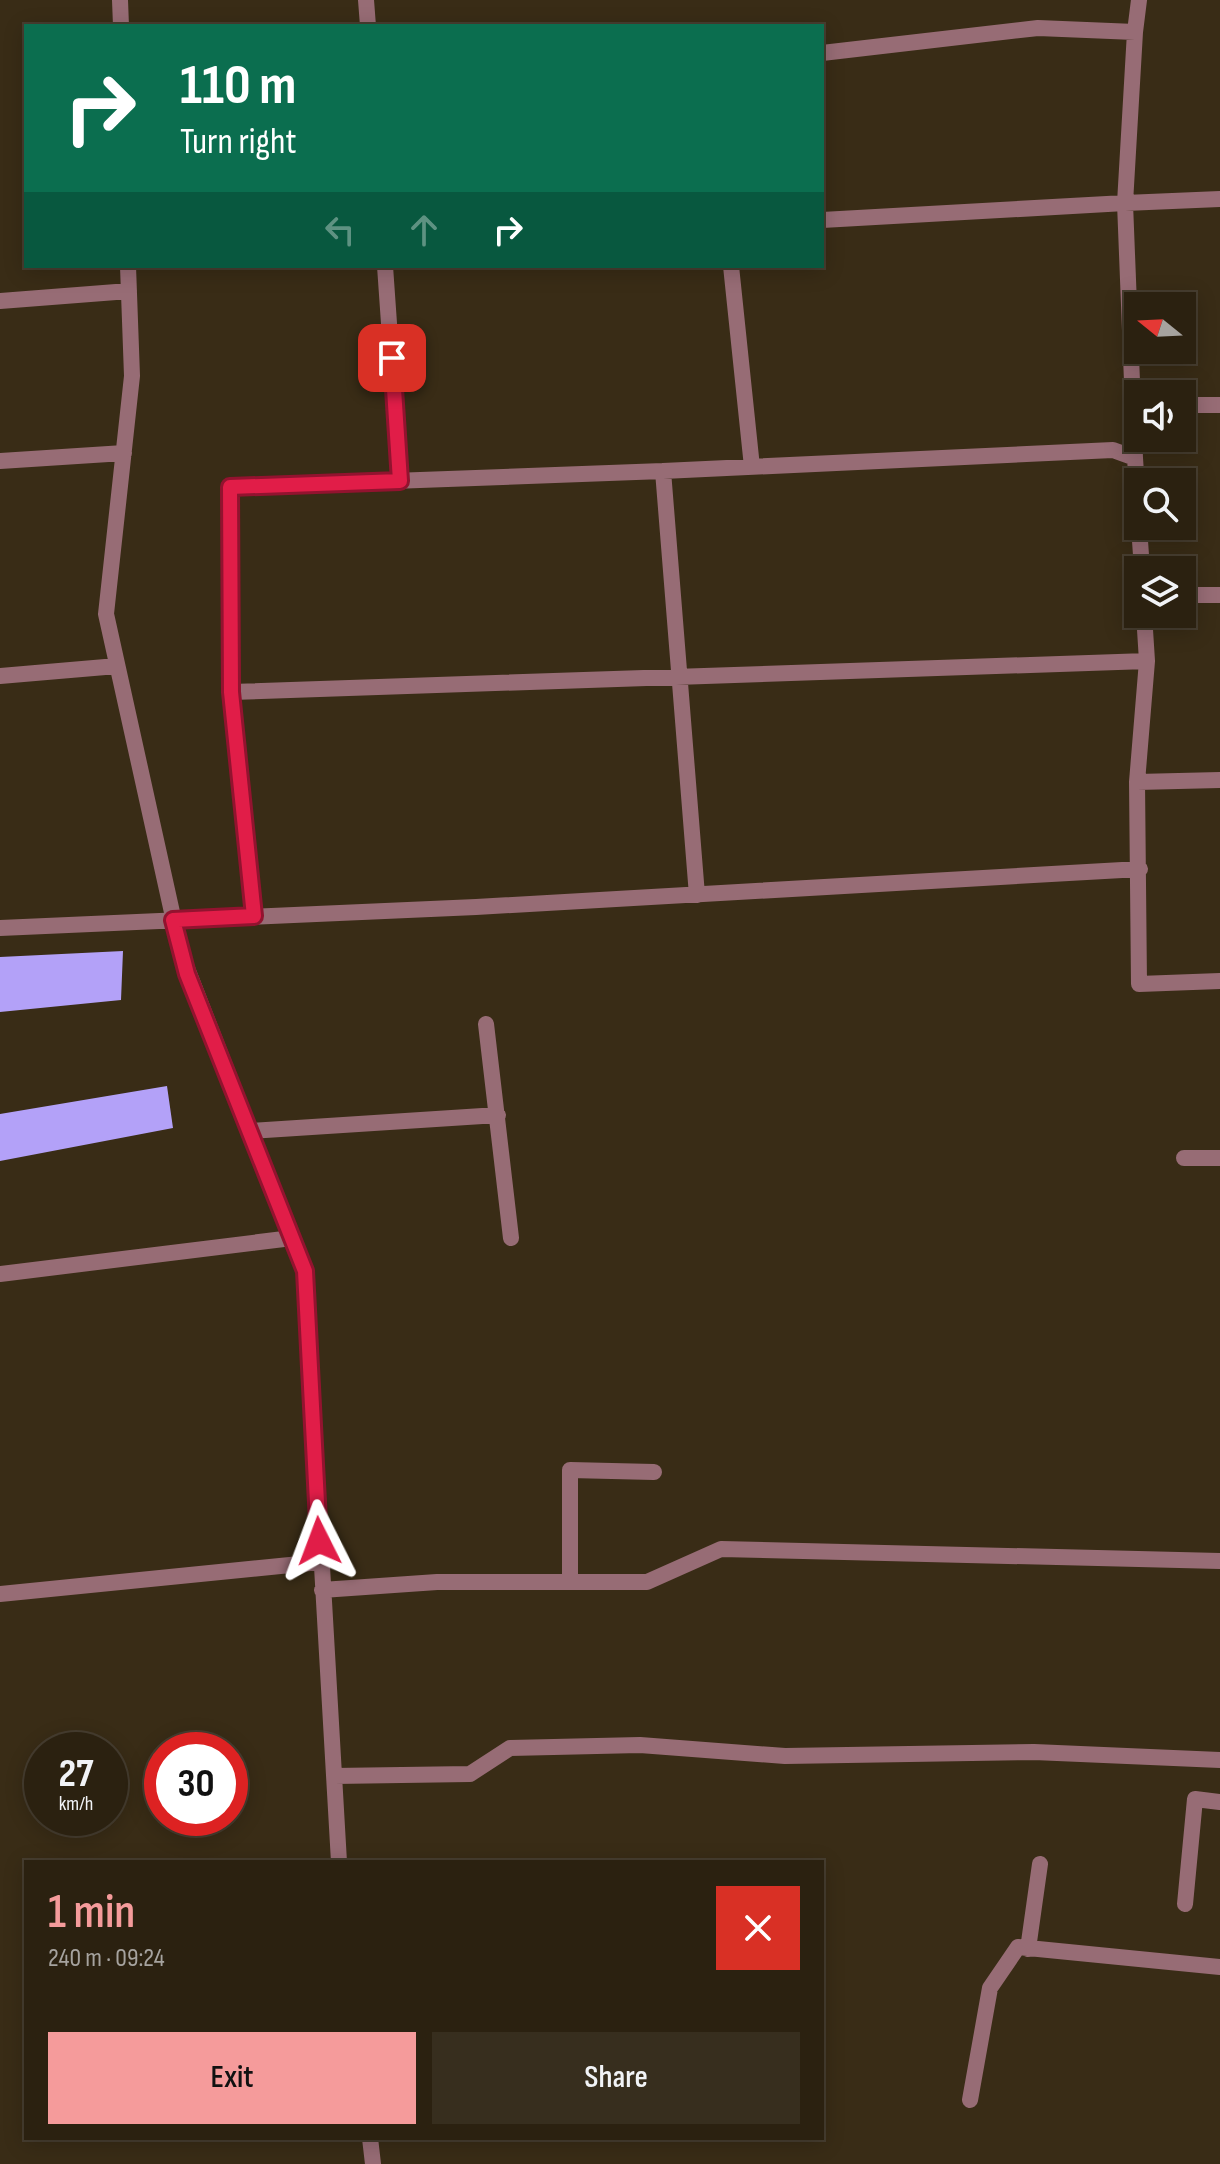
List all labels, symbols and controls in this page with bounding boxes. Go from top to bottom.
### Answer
text: 110 m [180,53,296,120]
icon: right [48,56,152,160]
text: Turn right [180,121,297,164]
icon: left [318,208,362,252]
icon: ahead [402,208,446,252]
icon: right [486,208,530,252]
north arrow [1124,292,1196,364]
map controls [1124,292,1196,628]
pin [358,324,426,392]
icon: arrive [370,336,414,380]
button: sound [1124,380,1196,452]
button: search [1124,468,1196,540]
button: layers [1124,556,1196,628]
position arrow [277,1499,361,1583]
speed limit sign: 30 [144,1732,248,1836]
text: 27 [59,1750,93,1798]
text: km/h [59,1792,93,1816]
text: 1 min [48,1884,135,1941]
button: close [716,1886,800,1970]
text: 240 m · 09:24 [48,1943,165,1974]
button: Exit [48,2032,416,2124]
button: Share [432,2032,800,2124]

